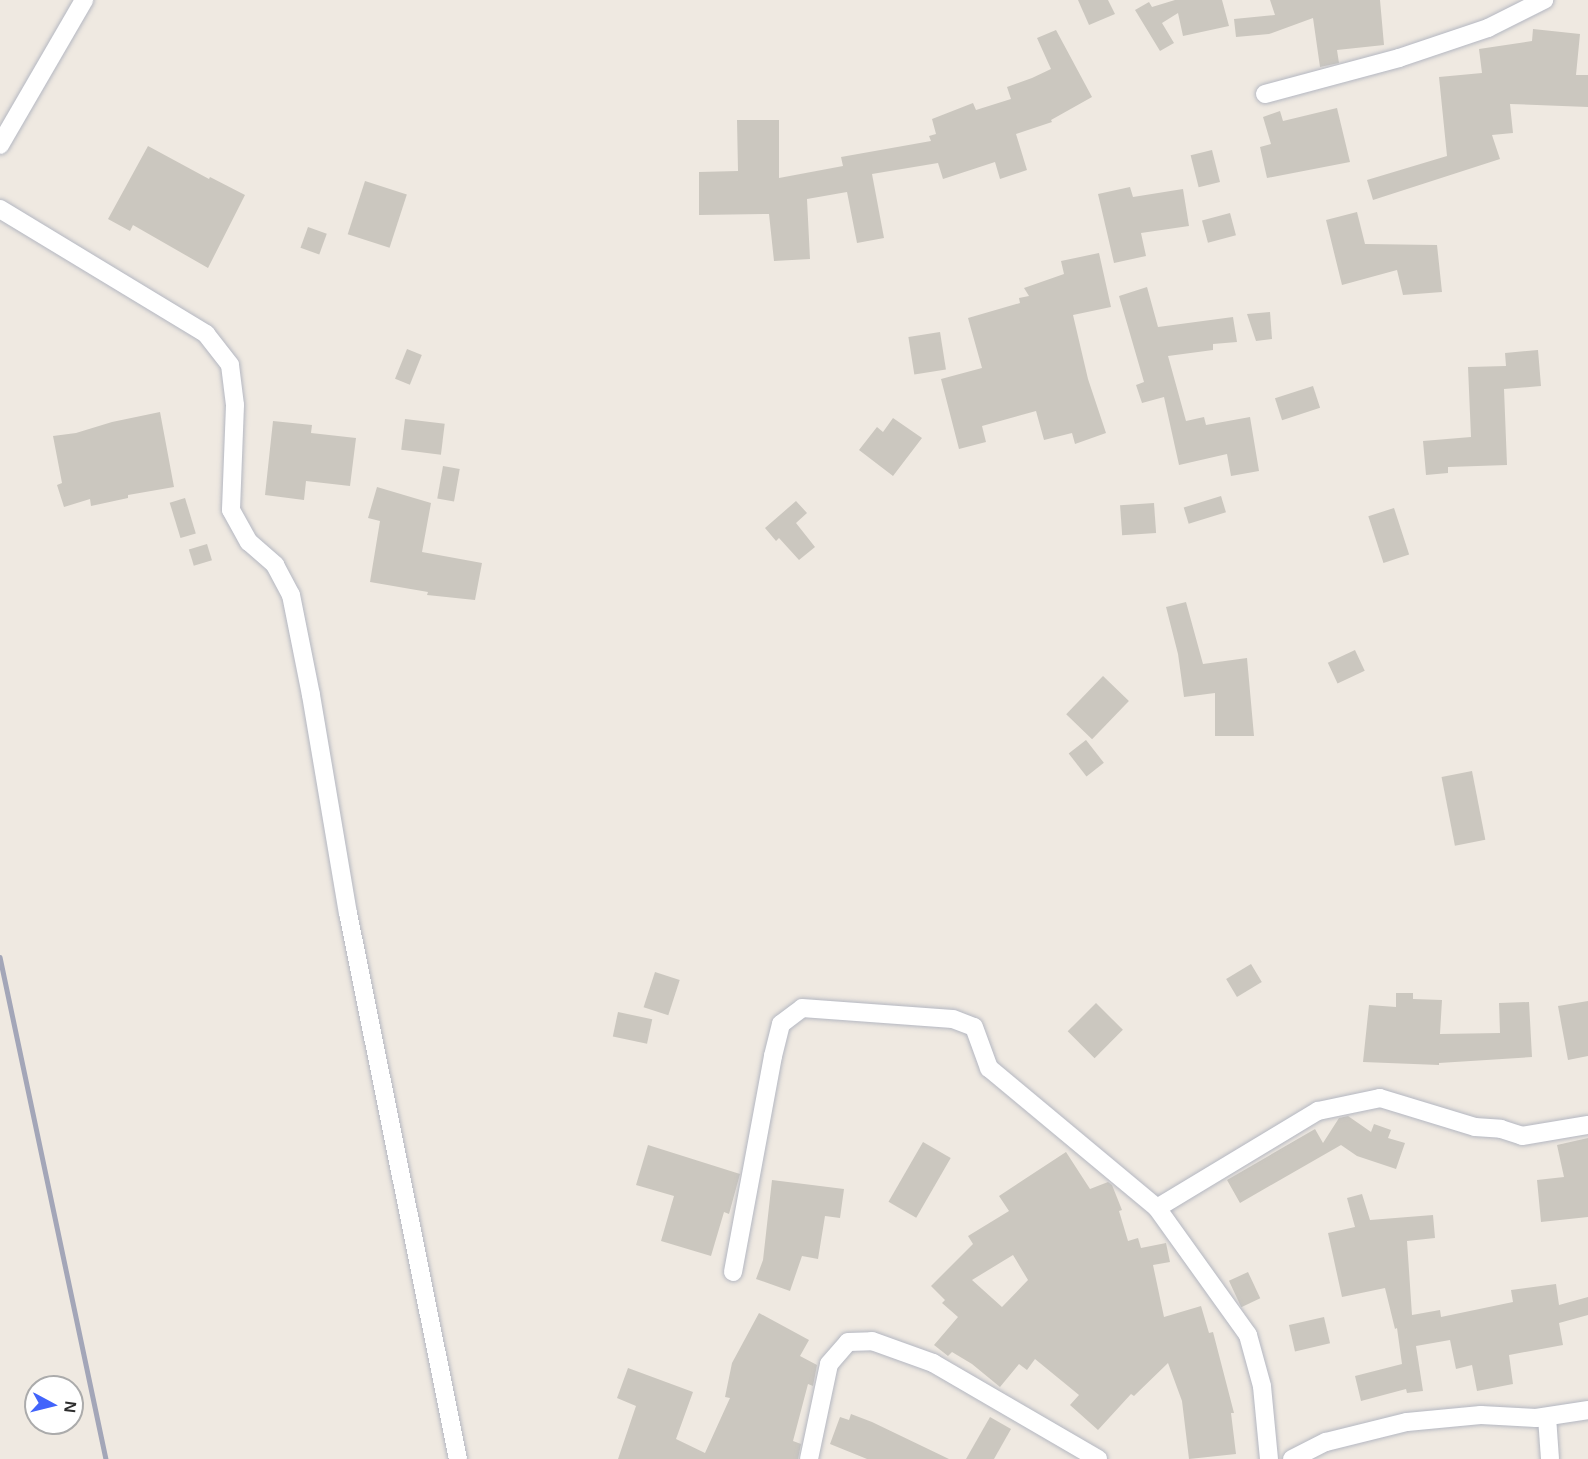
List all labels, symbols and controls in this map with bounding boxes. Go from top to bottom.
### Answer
north arrow [24,1375,84,1435]
text: N [61,1400,80,1414]

